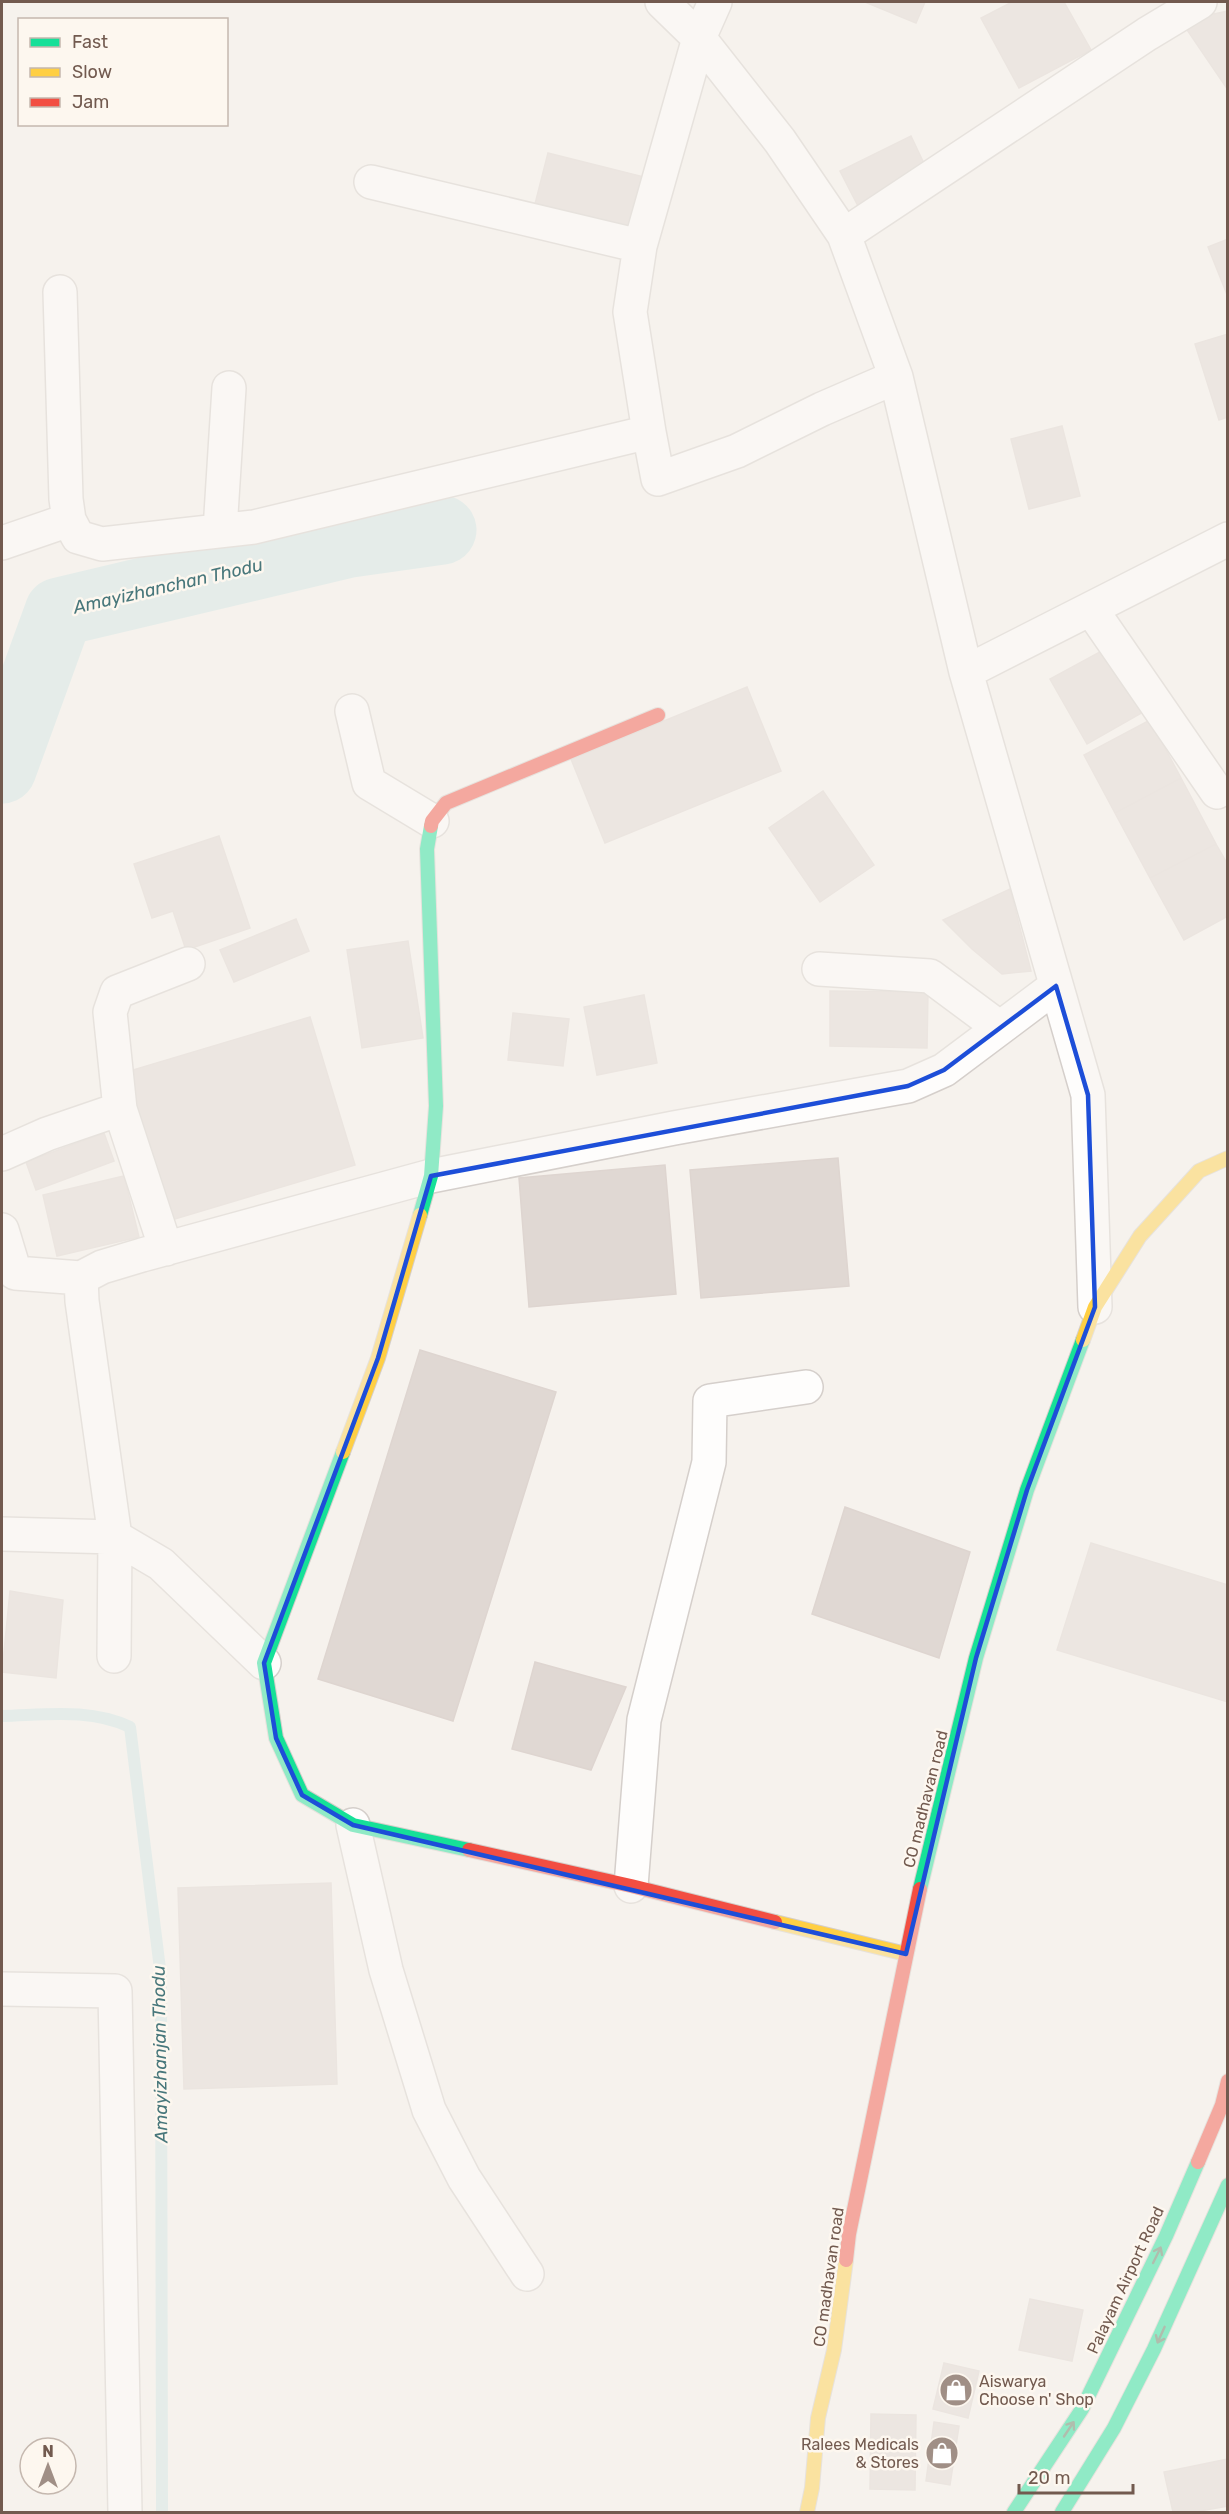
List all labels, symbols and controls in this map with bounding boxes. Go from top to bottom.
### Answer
legend [18,18,228,126]
text: Fast [72,31,108,53]
text: Slow [72,61,112,83]
text: Jam [72,91,109,113]
water label: Amayizhanchan Thodu [70,553,265,619]
street label: CO madhavan road [899,1728,952,1870]
water label: Amayizhanjan Thodu [147,1965,173,2144]
street label: Palayam Airport Road [1083,2204,1168,2357]
street label: CO madhavan road [809,2206,848,2348]
one-way arrow [1151,2246,1163,2264]
one-way arrow [1155,2325,1166,2343]
shop icon: Aiswarya Choose n' Shop [938,2372,974,2408]
place label: Aiswarya Choose n' Shop [979,2372,1094,2409]
one-way arrow [1063,2421,1075,2437]
place label: Ralees Medicals & Stores [801,2435,919,2472]
shop icon: Ralees Medicals & Stores [924,2435,960,2471]
north arrow [18,2436,78,2496]
text: N [42,2442,54,2461]
scale bar [1019,2457,1133,2495]
text: 20 m [1028,2467,1070,2489]

